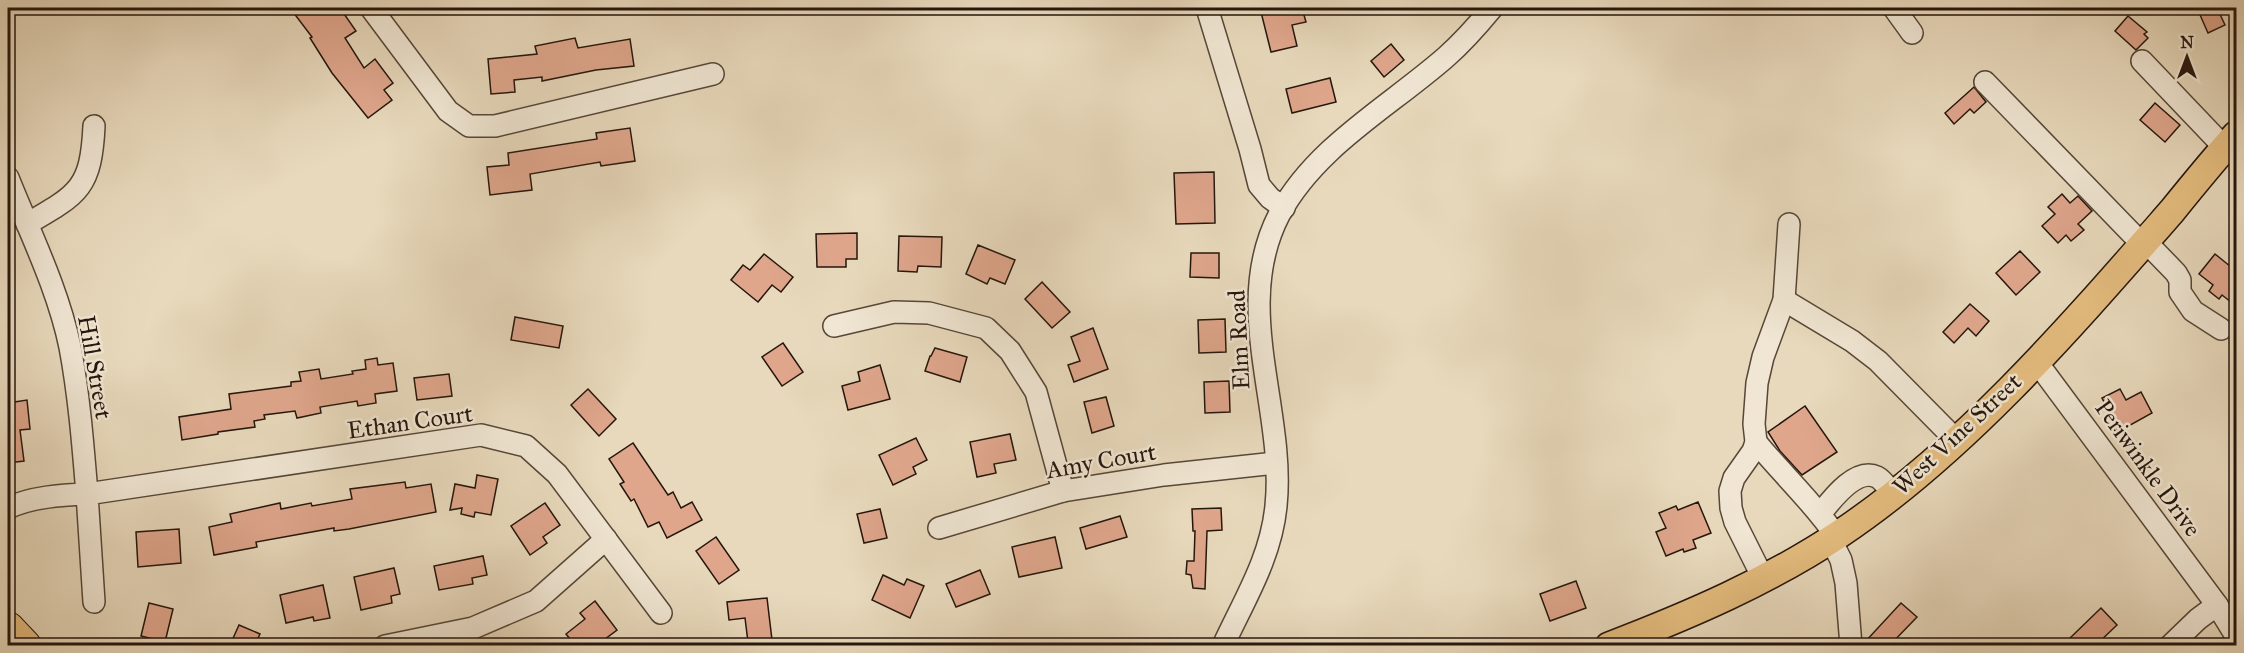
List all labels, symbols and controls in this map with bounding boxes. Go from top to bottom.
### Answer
north arrow [2157,27,2217,87]
text: N [2180,33,2194,52]
street label: Elm Road [1221,289,1257,391]
street label: Hill Street [71,313,119,422]
street label: West Vine Street [1886,366,2028,501]
street label: Periwinkle Drive [2088,394,2208,542]
street label: Ethan Court [345,398,475,446]
street label: Amy Court [1043,436,1159,486]

